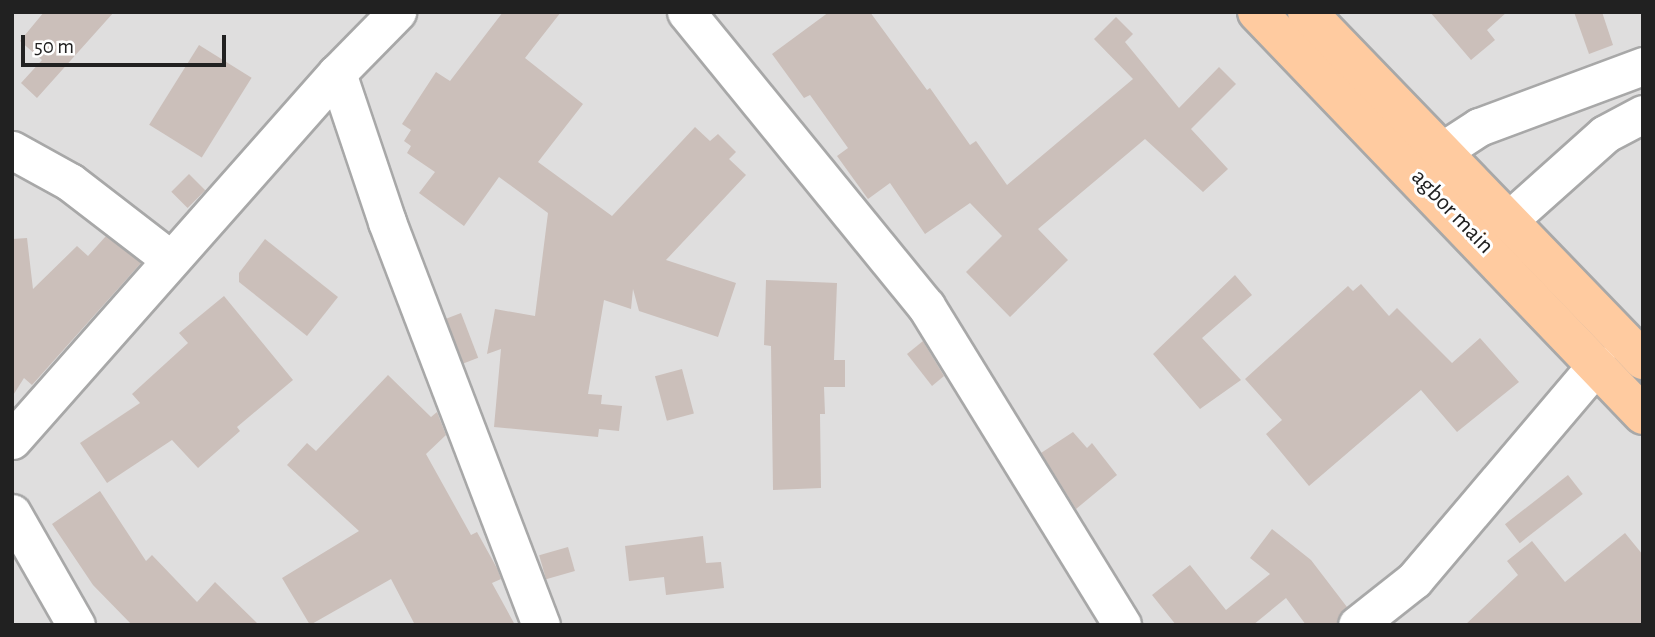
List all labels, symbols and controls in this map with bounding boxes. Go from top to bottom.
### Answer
scale bar [24,21,229,65]
text: 50 m [34,36,74,57]
street label: agbor main [1405,164,1499,260]

